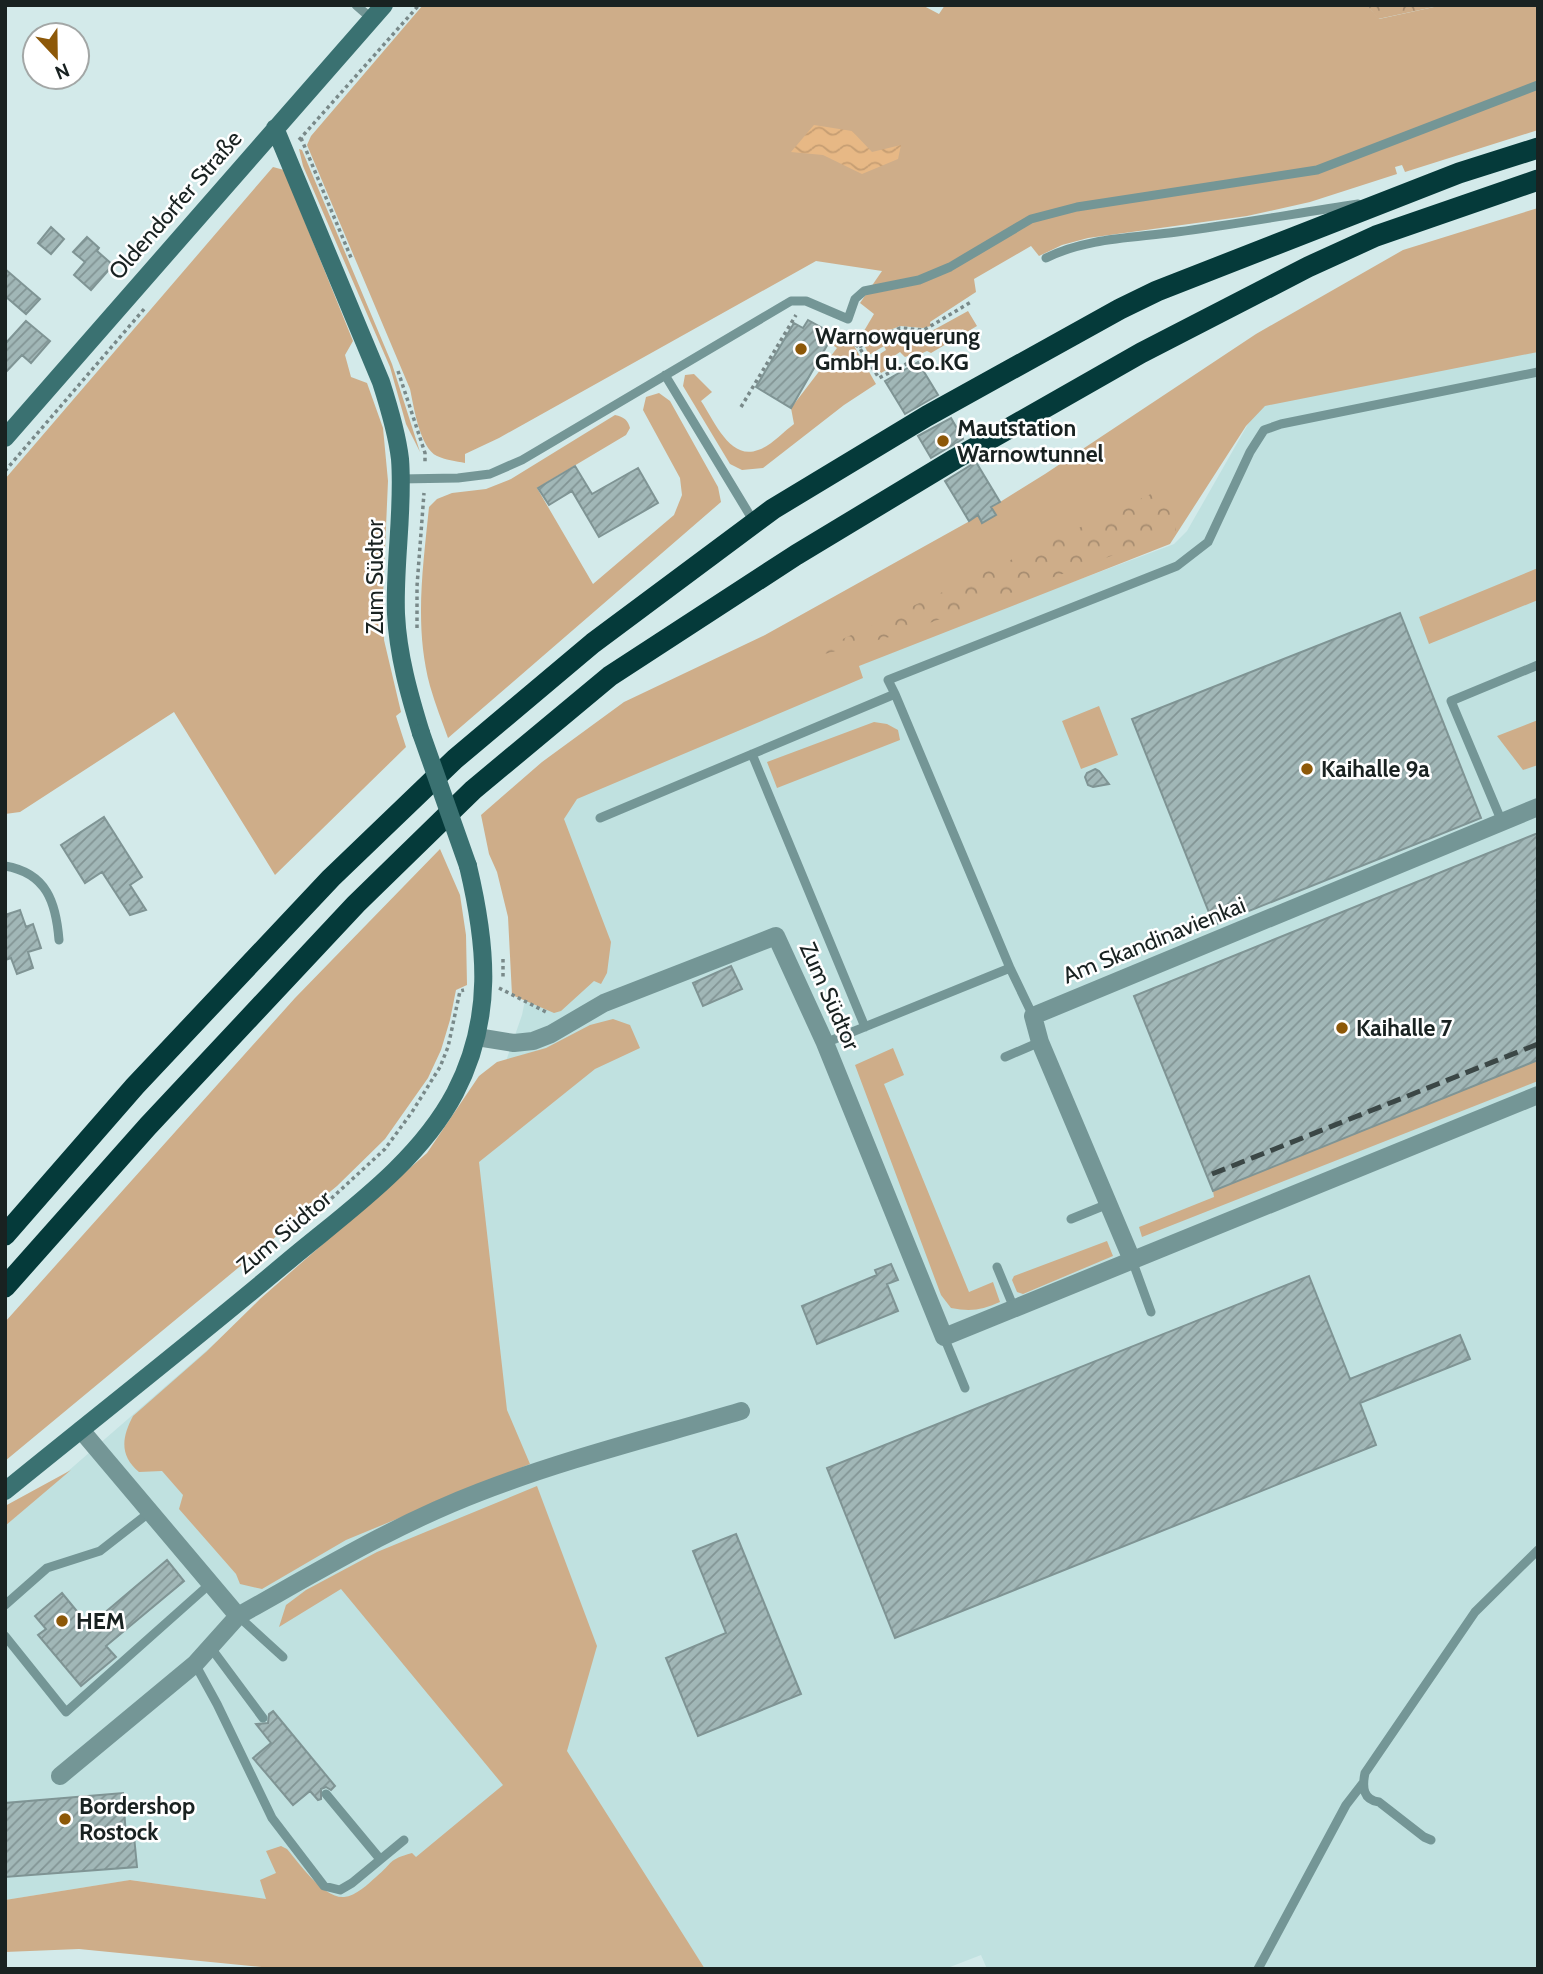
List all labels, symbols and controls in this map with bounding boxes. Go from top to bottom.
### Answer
north arrow [21,21,91,91]
text: N [52,58,73,84]
street label: Oldendorfer Straße [103,125,248,285]
place label: Warnowquerung GmbH u. Co.KG [815,322,980,376]
marker: Warnowquerung GmbH u. Co.KG [793,341,809,357]
place label: Mautstation Warnowtunnel [957,414,1104,468]
marker: Mautstation Warnowtunnel [935,433,951,449]
street label: Zum Südtor [361,519,389,634]
place label: Kaihalle 9a [1321,755,1430,783]
marker: Kaihalle 9a [1299,761,1315,777]
street label: Am Skandinavienkai [1058,891,1250,989]
street label: Zum Südtor [794,938,866,1055]
place label: Kaihalle 7 [1356,1014,1452,1042]
marker: Kaihalle 7 [1334,1020,1350,1036]
street label: Zum Südtor [231,1184,338,1280]
place label: HEM [76,1607,125,1635]
marker: HEM [54,1613,70,1629]
place label: Bordershop Rostock [79,1792,195,1846]
marker: Bordershop Rostock [57,1811,73,1827]

